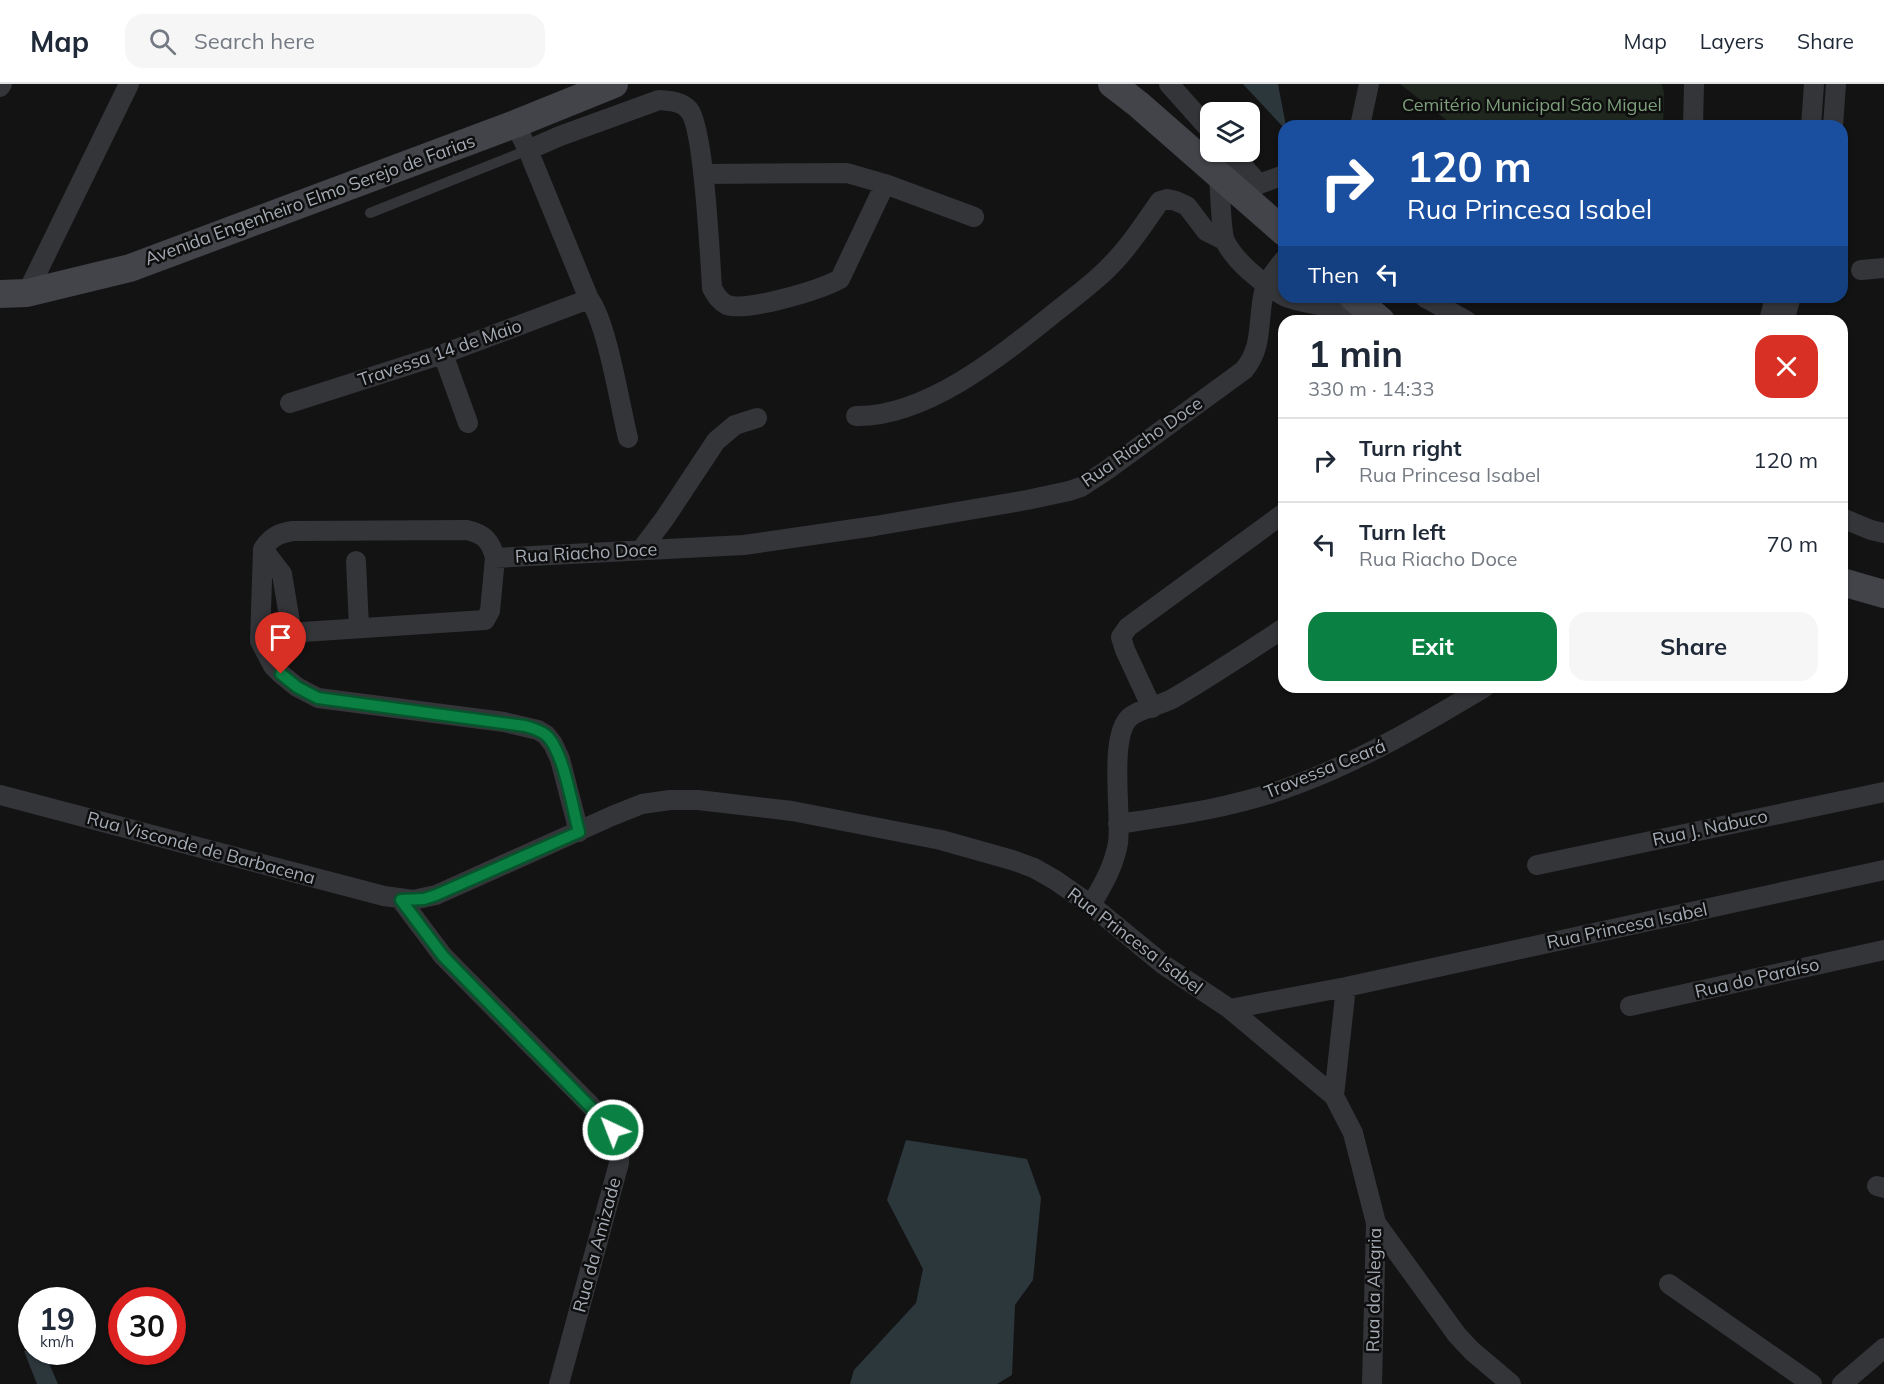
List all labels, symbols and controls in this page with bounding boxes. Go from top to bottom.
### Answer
search box [125,14,545,68]
text: Map [30,24,89,59]
icon: search [146,25,179,58]
text: Search here [194,27,315,55]
text: Map [1624,28,1667,54]
text: Layers [1700,28,1764,54]
text: Share [1797,28,1854,54]
park label: Cemitério Municipal São Miguel [1402,93,1662,116]
map controls [1200,102,1260,162]
button: layers [1200,102,1260,162]
street label: Avenida Engenheiro Elmo Serejo de Farias [141,129,478,270]
text: 120 m [1407,140,1532,193]
icon: right [1308,144,1386,222]
text: Rua Princesa Isabel [1407,192,1652,226]
icon: left [1371,258,1404,291]
text: Then [1308,261,1359,289]
street label: Travessa 14 de Maio [355,314,525,391]
text: 1 min [1308,331,1403,376]
button: close [1755,335,1818,398]
text: 330 m · 14:33 [1308,376,1434,401]
street label: Rua Riacho Doce [1077,391,1207,492]
text: Turn right [1359,434,1462,462]
icon: right [1308,444,1341,477]
text: 120 m [1753,446,1818,474]
text: Rua Princesa Isabel [1359,462,1541,487]
text: Turn left [1359,518,1446,546]
icon: left [1308,528,1341,561]
text: 70 m [1767,530,1818,558]
street label: Rua Riacho Doce [514,537,658,568]
text: Rua Riacho Doce [1359,546,1517,571]
pin [255,612,306,674]
button: Exit [1308,612,1557,681]
button: Share [1569,612,1818,681]
icon: arrive [264,621,297,654]
street label: Travessa Ceará [1261,734,1389,803]
street label: Rua J. Nabuco [1650,804,1770,851]
street label: Rua Visconde de Barbacena [85,806,318,889]
street label: Rua Princesa Isabel [1063,882,1207,999]
street label: Rua Princesa Isabel [1545,897,1709,954]
street label: Rua do Paraíso [1692,952,1821,1003]
position arrow [581,1098,645,1162]
street label: Rua da Amizade [567,1175,626,1315]
street label: Rua da Alegria [1361,1228,1386,1352]
speed limit sign: 30 [108,1287,186,1365]
text: 19 [39,1300,75,1338]
text: km/h [40,1332,74,1351]

